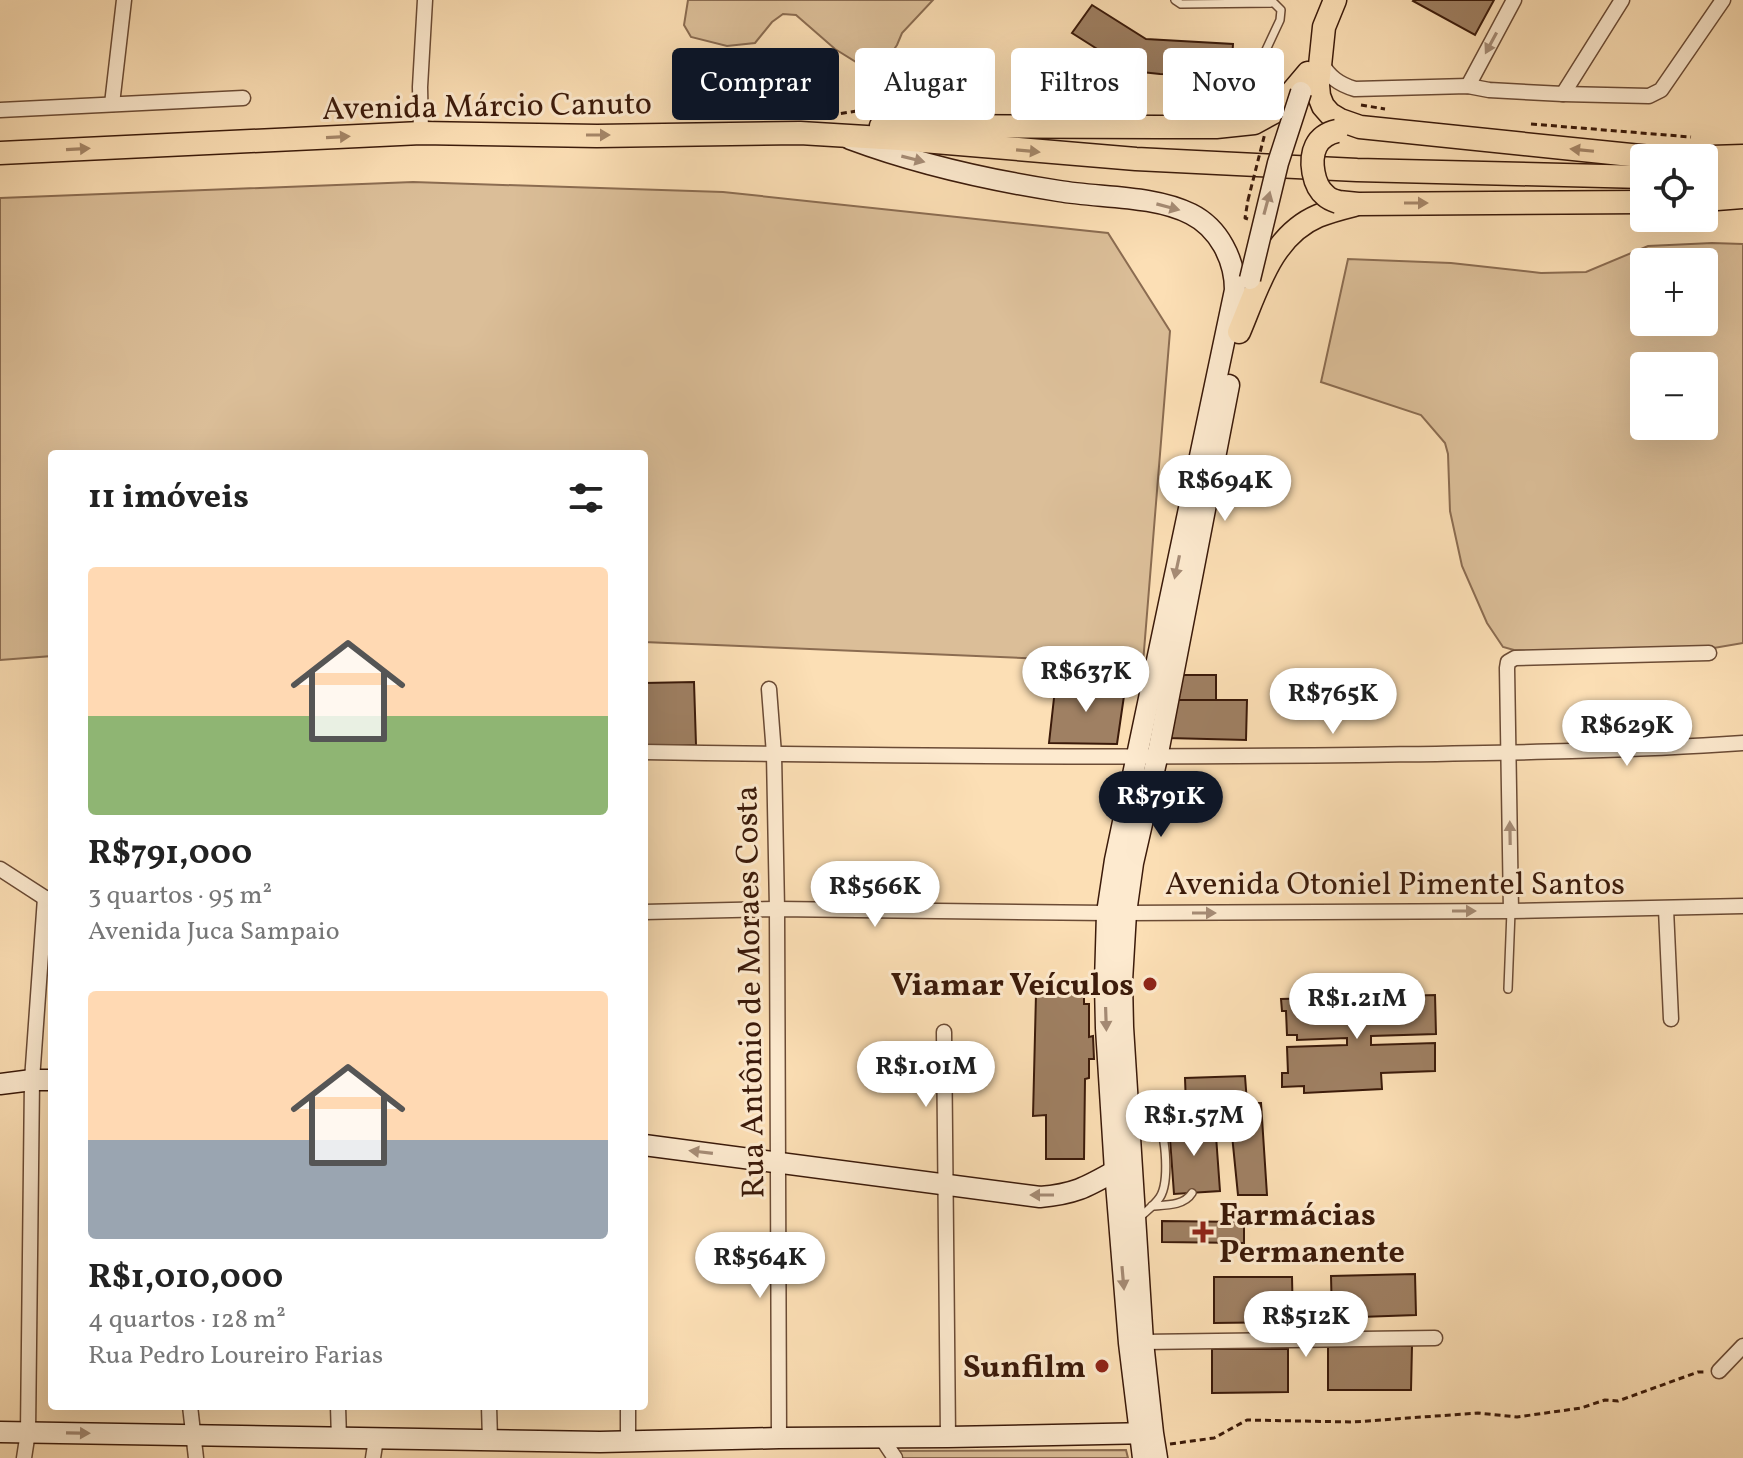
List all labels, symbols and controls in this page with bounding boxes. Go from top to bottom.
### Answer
one-way arrow [1484,32,1498,54]
chip: Comprar [672,48,839,120]
chip: Alugar [855,48,995,120]
chip: Filtros [1011,48,1147,120]
chip: Novo [1163,48,1284,120]
street label: Avenida Márcio Canuto [322,83,652,133]
one-way arrow [586,129,611,141]
one-way arrow [326,130,351,143]
one-way arrow [66,142,91,155]
one-way arrow [1569,144,1594,157]
map controls [1630,144,1718,440]
button: locate [1630,144,1718,232]
one-way arrow [1016,145,1041,158]
one-way arrow [900,154,925,166]
one-way arrow [1261,191,1274,215]
one-way arrow [1404,197,1429,209]
one-way arrow [1155,201,1180,213]
button: + [1630,248,1718,336]
button: − [1630,352,1718,440]
pin: R$694K [1160,455,1290,523]
text: R$694K [1177,463,1273,499]
text: 11 imóveis [88,475,249,522]
icon: filters [564,476,608,520]
one-way arrow [1170,555,1183,580]
icon: home [276,619,420,763]
pin: R$637K [1021,646,1151,714]
text: R$637K [1040,654,1132,690]
pin: R$765K [1268,668,1398,736]
text: R$765K [1288,676,1378,712]
pin: R$629K [1562,700,1692,768]
text: R$629K [1580,708,1674,744]
pin: R$791K [1096,771,1226,839]
text: R$791K [1117,779,1205,815]
street label: Rua Antônio de Moraes Costa [726,785,778,1199]
one-way arrow [1504,820,1516,845]
text: R$791,000 [88,831,252,878]
pin: R$566K [810,861,940,929]
street label: Avenida Otoniel Pimentel Santos [1165,864,1625,908]
text: R$566K [829,869,921,905]
text: 3 quartos · 95 m² [88,878,272,914]
one-way arrow [1452,905,1477,917]
one-way arrow [1192,907,1217,919]
text: Avenida Juca Sampaio [88,914,340,950]
place label: Viamar Veículos [891,965,1134,1009]
pin: R$1.21M [1283,973,1431,1041]
marker: Viamar Veículos [1141,975,1159,993]
text: R$1.21M [1307,981,1407,1017]
one-way arrow [1099,1007,1112,1032]
pin: R$1.01M [852,1041,1000,1109]
icon: home [276,1043,420,1187]
text: R$1.01M [875,1049,977,1085]
pin: R$1.57M [1120,1090,1268,1158]
text: R$1.57M [1144,1098,1244,1134]
one-way arrow [688,1145,713,1158]
one-way arrow [1029,1189,1054,1201]
place label: Farmácias Permanente [1219,1195,1405,1276]
marker: Farmácias Permanente [1194,1223,1212,1241]
pin: R$564K [695,1232,825,1300]
text: R$564K [713,1240,807,1276]
text: R$1,010,000 [88,1255,283,1302]
one-way arrow [1117,1266,1130,1291]
pin: R$512K [1241,1291,1371,1359]
text: R$512K [1262,1299,1350,1335]
text: 4 quartos · 128 m² [88,1302,286,1338]
text: Rua Pedro Loureiro Farias [88,1338,383,1374]
place label: Sunfilm [963,1347,1086,1391]
marker: Sunfilm [1093,1357,1111,1375]
one-way arrow [66,1427,91,1439]

